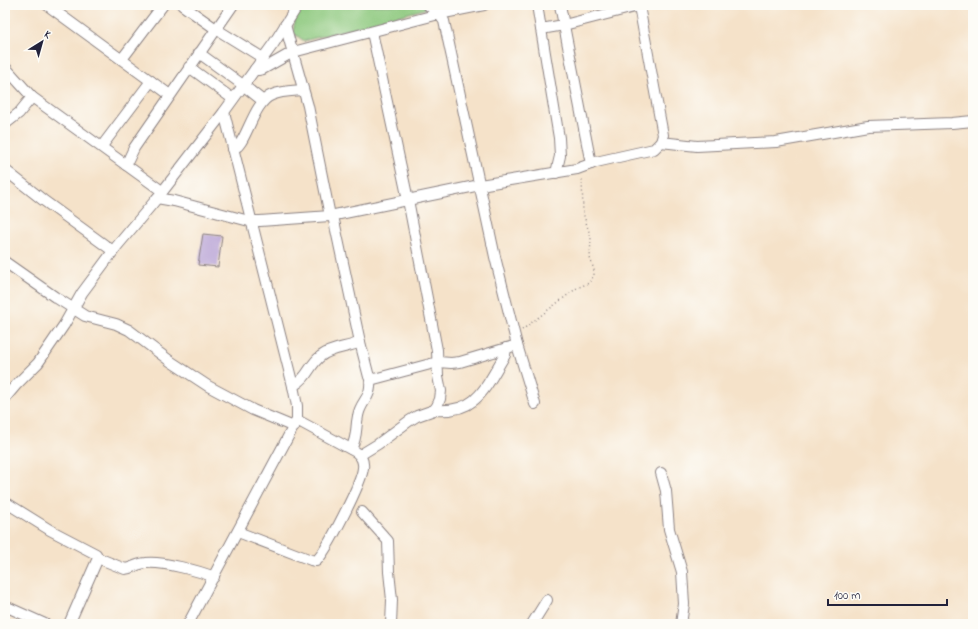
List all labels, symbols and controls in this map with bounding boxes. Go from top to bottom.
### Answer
north arrow [22,22,62,62]
text: K [40,27,55,43]
scale bar [828,581,947,607]
text: 100 m [834,587,861,605]

